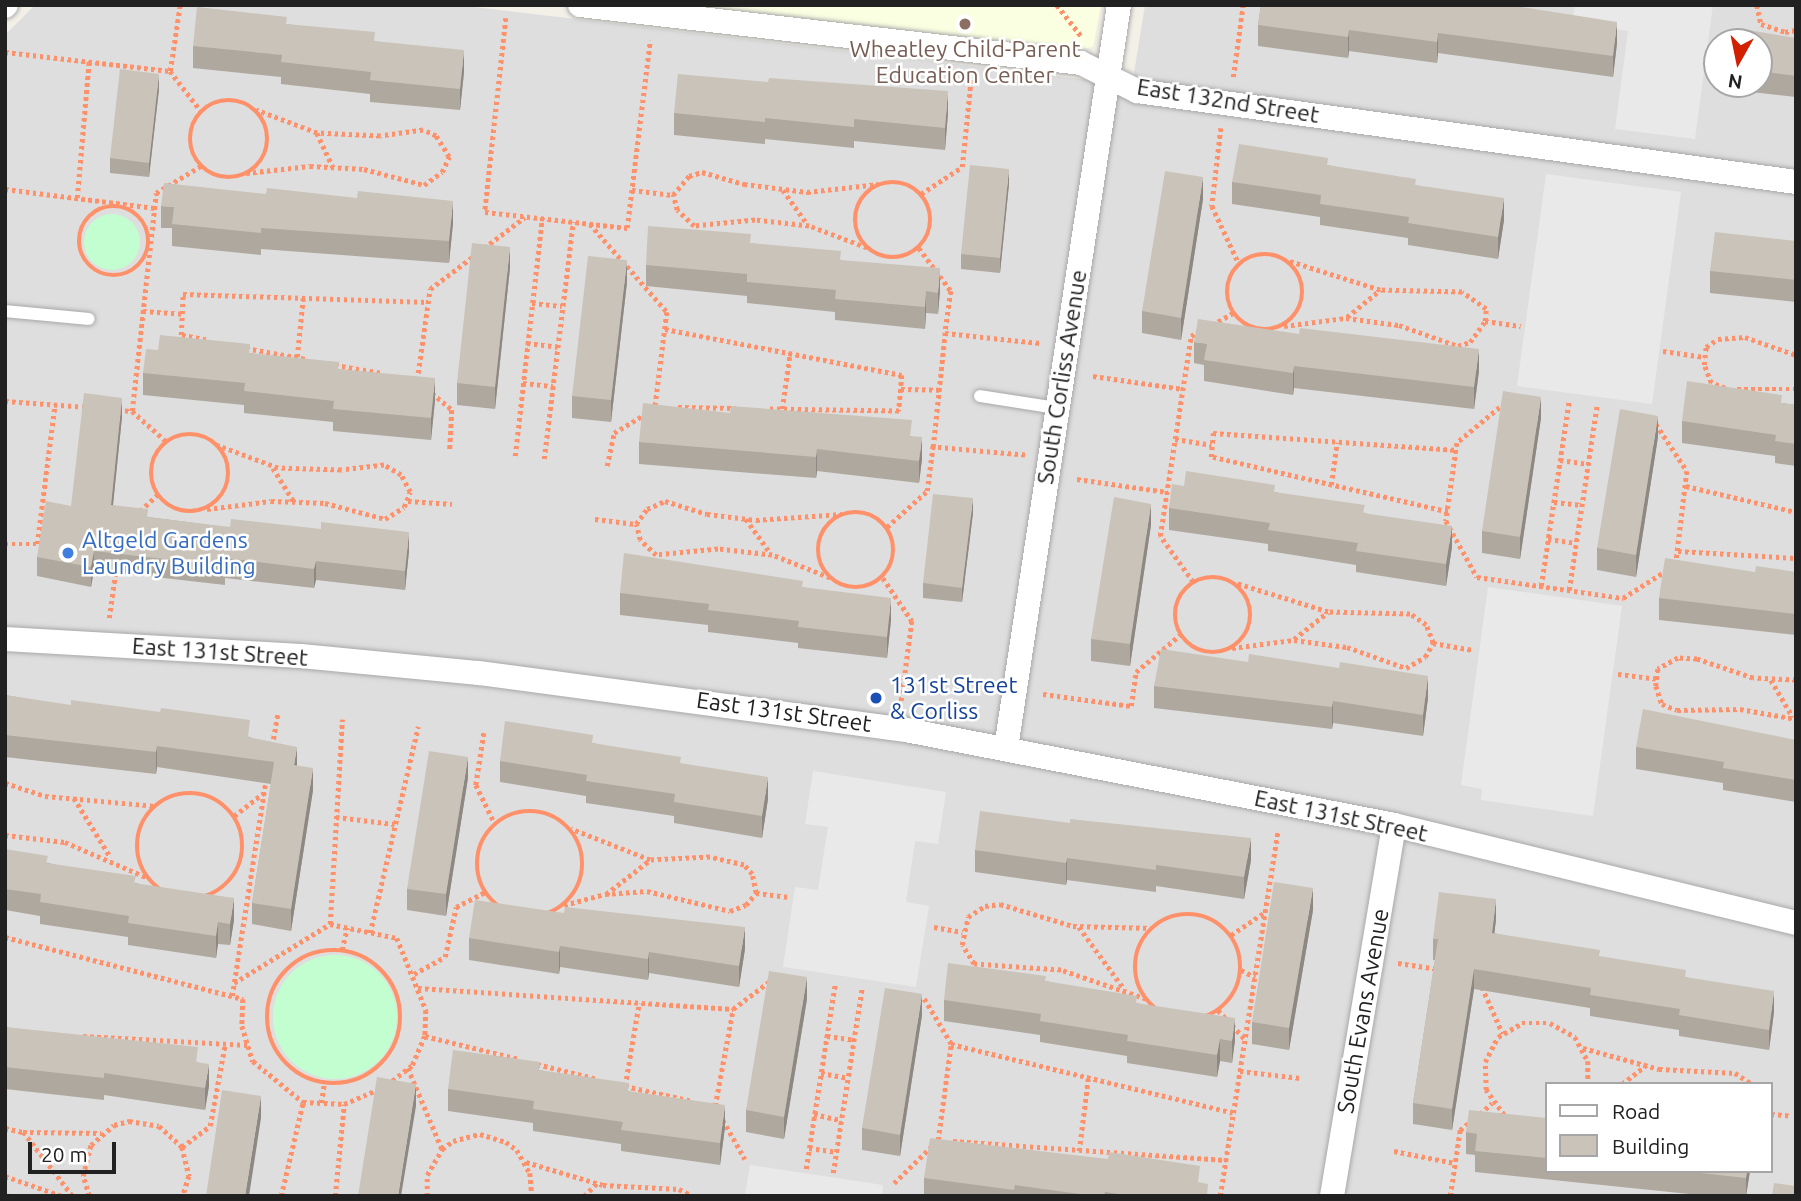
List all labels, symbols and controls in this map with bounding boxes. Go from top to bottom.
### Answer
marker: Wheatley Child-Parent Education Center [957,16,973,32]
north arrow [1703,28,1773,98]
place label: Wheatley Child-Parent Education Center [850,35,1080,89]
text: N [1726,70,1744,94]
street label: East 132nd Street [1135,73,1321,129]
street label: South Corliss Avenue [1031,268,1093,486]
place label: Altgeld Gardens Laundry Building [82,526,256,580]
marker: Altgeld Gardens Laundry Building [60,545,76,561]
street label: East 131st Street [131,632,309,672]
place label: 131st Street & Corliss [890,671,1017,725]
street label: East 131st Street [695,686,873,738]
marker: 131st Street & Corliss [868,690,884,706]
street label: East 131st Street [1252,784,1430,848]
street label: South Evans Avenue [1331,906,1395,1116]
legend [1546,1082,1773,1173]
text: Road [1612,1099,1660,1123]
scale bar [32,1128,119,1172]
text: Building [1612,1134,1689,1158]
text: 20 m [41,1142,88,1166]

